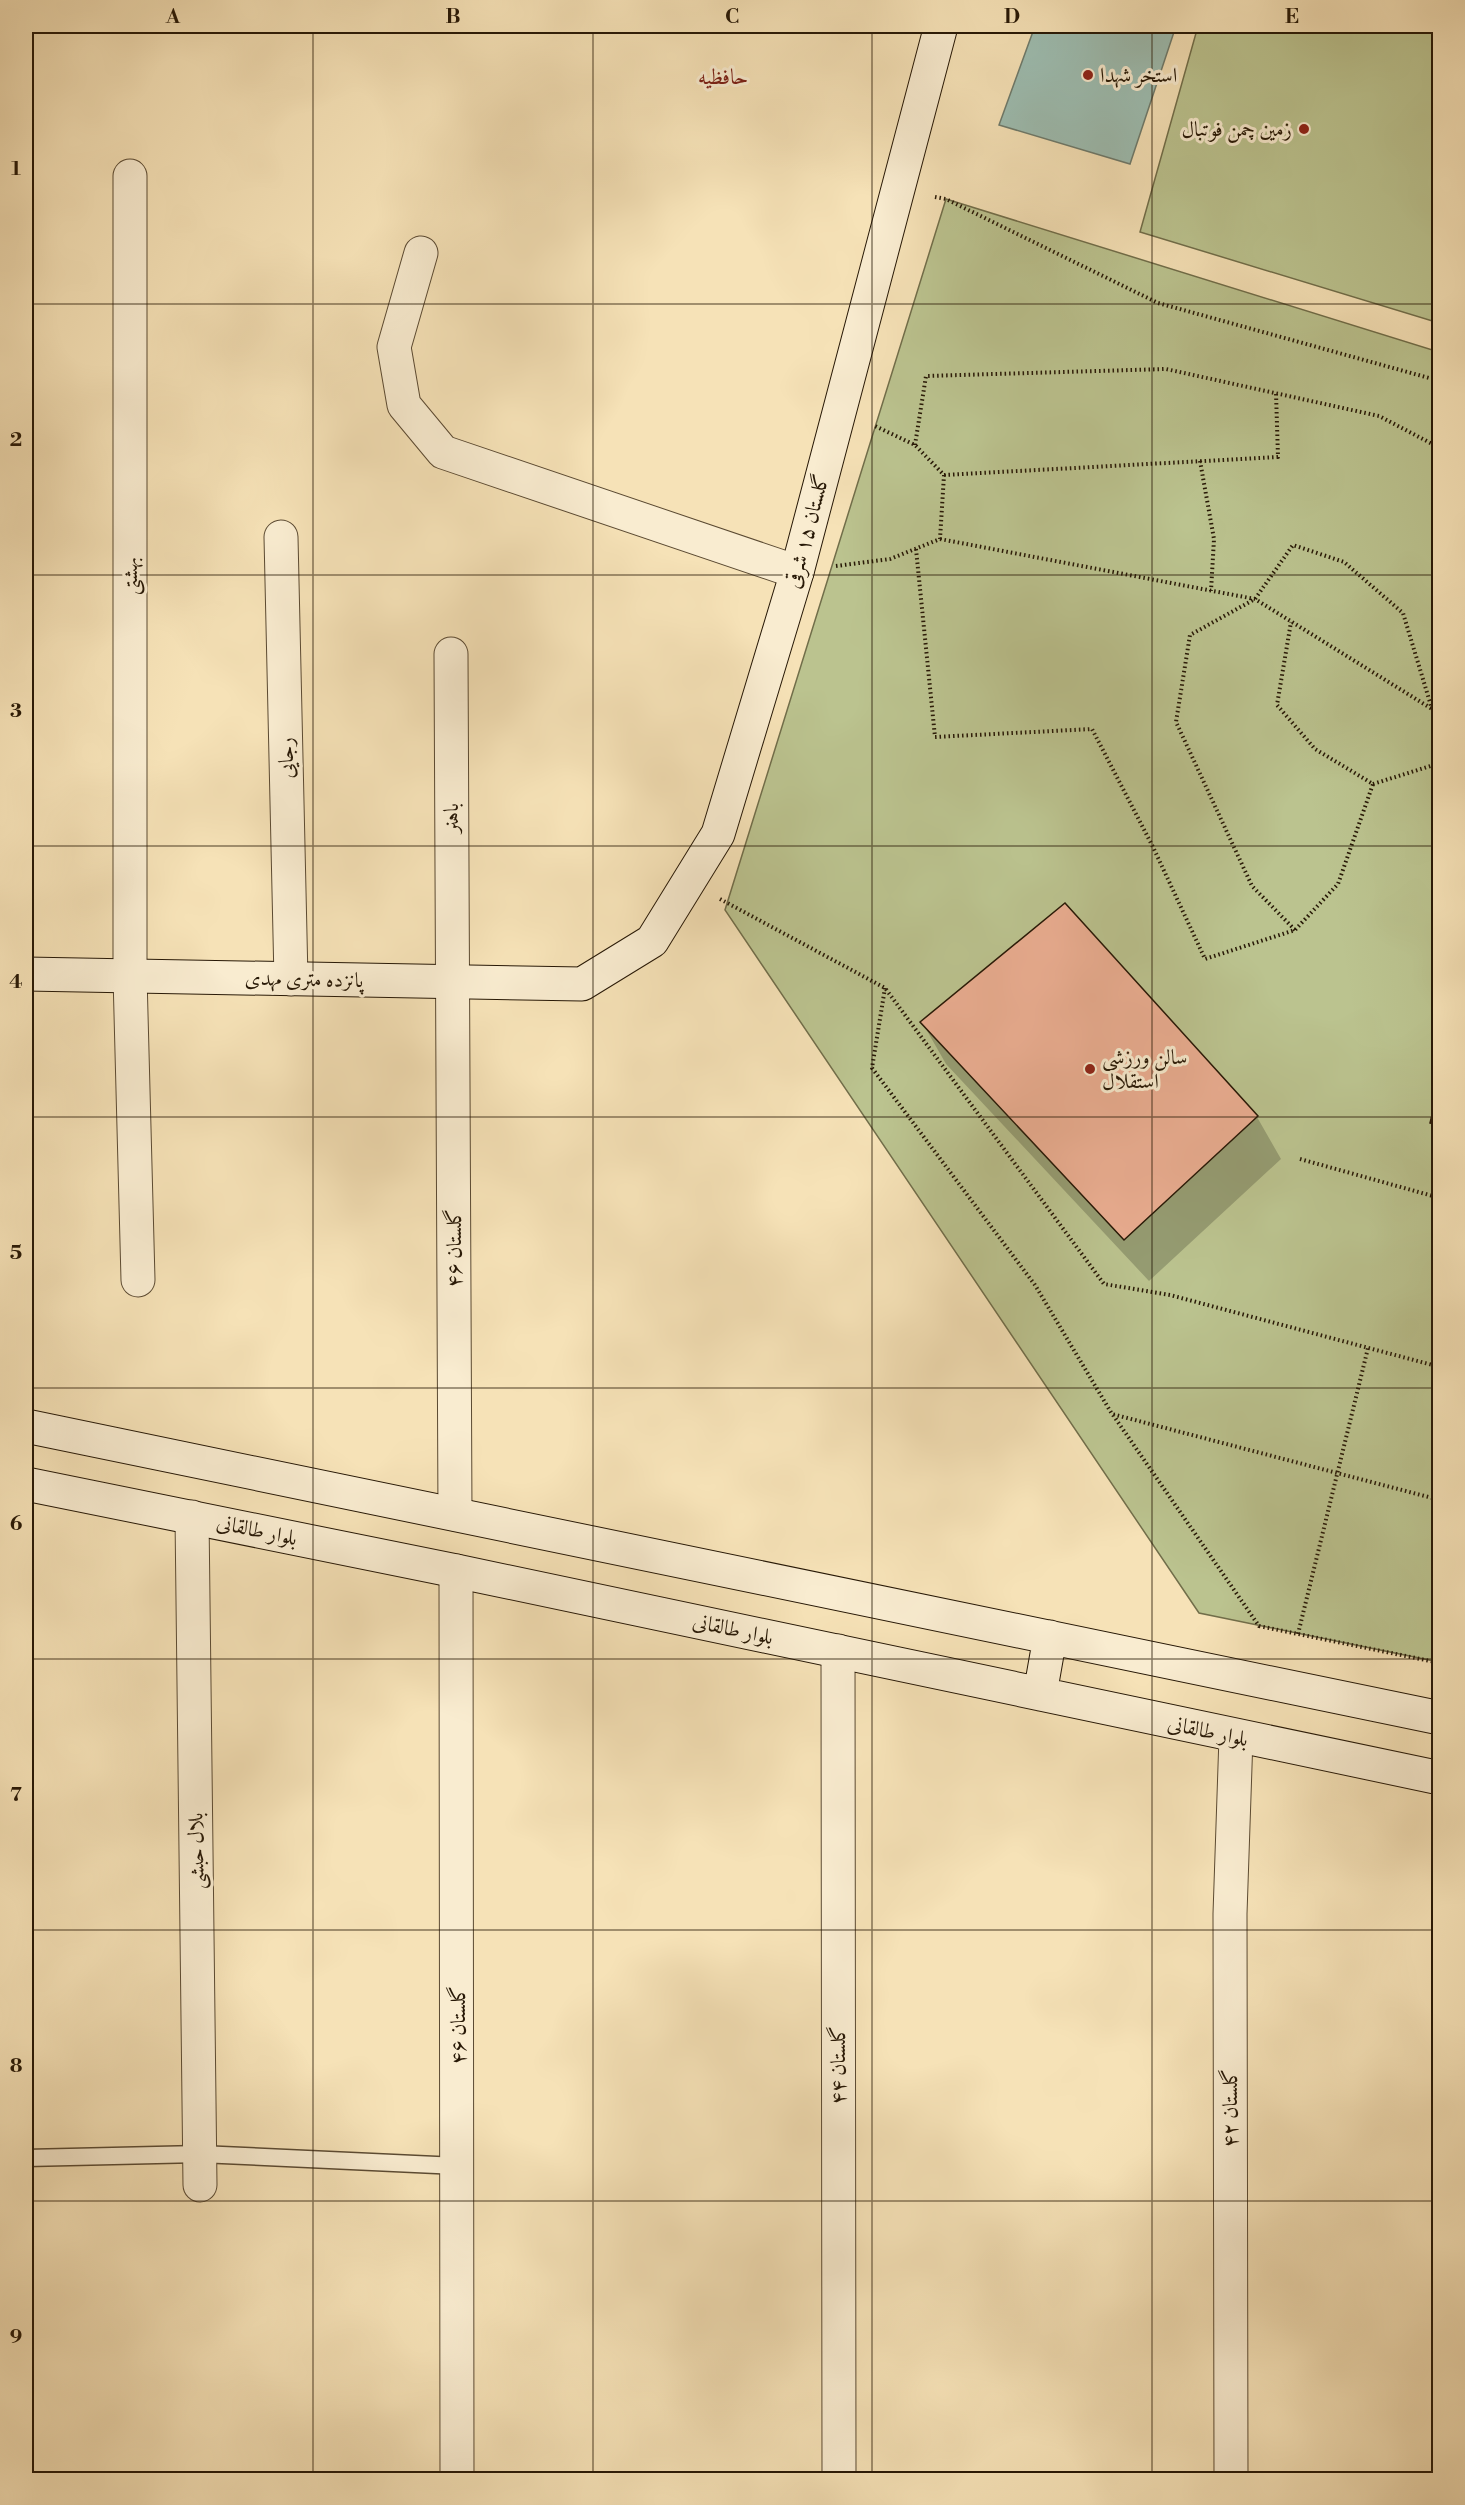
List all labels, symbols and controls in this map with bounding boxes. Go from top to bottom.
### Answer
text: A [165,5,181,30]
text: B [445,5,461,30]
text: C [725,5,739,30]
text: D [1004,5,1020,30]
text: E [1285,5,1299,30]
place label: استخر شهدا [1100,63,1177,89]
district label: حافظیه [698,64,748,91]
marker: استخر شهدا [1081,68,1095,82]
place label: زمین چمن فوتبال [1181,117,1292,143]
marker: زمین چمن فوتبال [1297,122,1311,136]
text: 1 [11,157,21,182]
text: 2 [10,428,22,453]
street label: گلستان ۱۵ شرقی [779,471,836,591]
street label: بهشتی [118,557,145,595]
text: 3 [10,699,22,724]
street label: رجایی [274,737,300,779]
street label: باهنر [439,803,465,835]
street label: پانزده متری مهدی [244,966,365,995]
text: 4 [9,970,23,995]
place label: سالن ورزشی استقلال [1102,1045,1187,1095]
marker: سالن ورزشی استقلال [1083,1062,1097,1076]
street label: گلستان ۴۶ [441,1208,468,1288]
text: 5 [10,1241,22,1266]
street label: بلوار طالقانی [214,1510,300,1552]
text: 6 [10,1512,23,1537]
street label: بلوار طالقانی [690,1609,776,1651]
street label: بلوار طالقانی [1165,1711,1251,1753]
text: 7 [10,1783,22,1808]
street label: بلال حبشی [183,1812,212,1890]
street label: گلستان ۴۶ [445,1985,472,2065]
street label: گلستان ۴۴ [825,2025,852,2105]
text: 8 [10,2054,23,2079]
street label: گلستان ۴۲ [1217,2068,1244,2148]
text: 9 [10,2325,22,2350]

